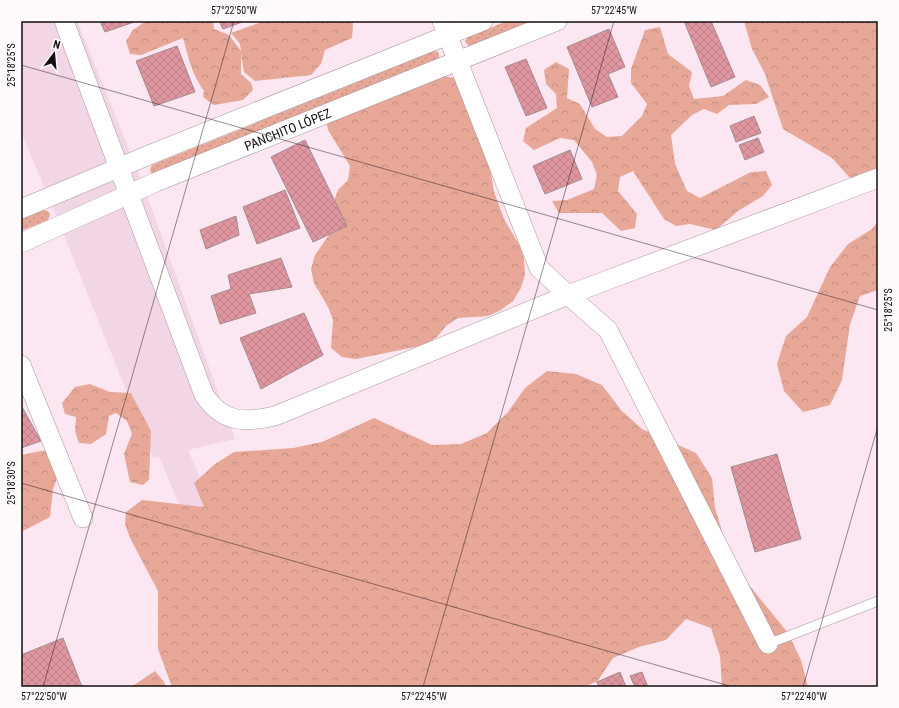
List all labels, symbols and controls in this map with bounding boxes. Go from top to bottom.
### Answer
text: 57°22'50"W [211,5,257,16]
text: 57°22'45"W [591,5,637,16]
north arrow [34,34,74,74]
text: N [52,38,62,52]
text: 25°18'25"S [6,43,17,87]
street label: PANCHITO LÓPEZ [242,105,333,154]
text: 25°18'25"S [883,288,894,332]
text: 25°18'30"S [6,461,17,505]
text: 57°22'50"W [21,691,67,702]
text: 57°22'45"W [401,691,447,702]
text: 57°22'40"W [781,691,827,702]

